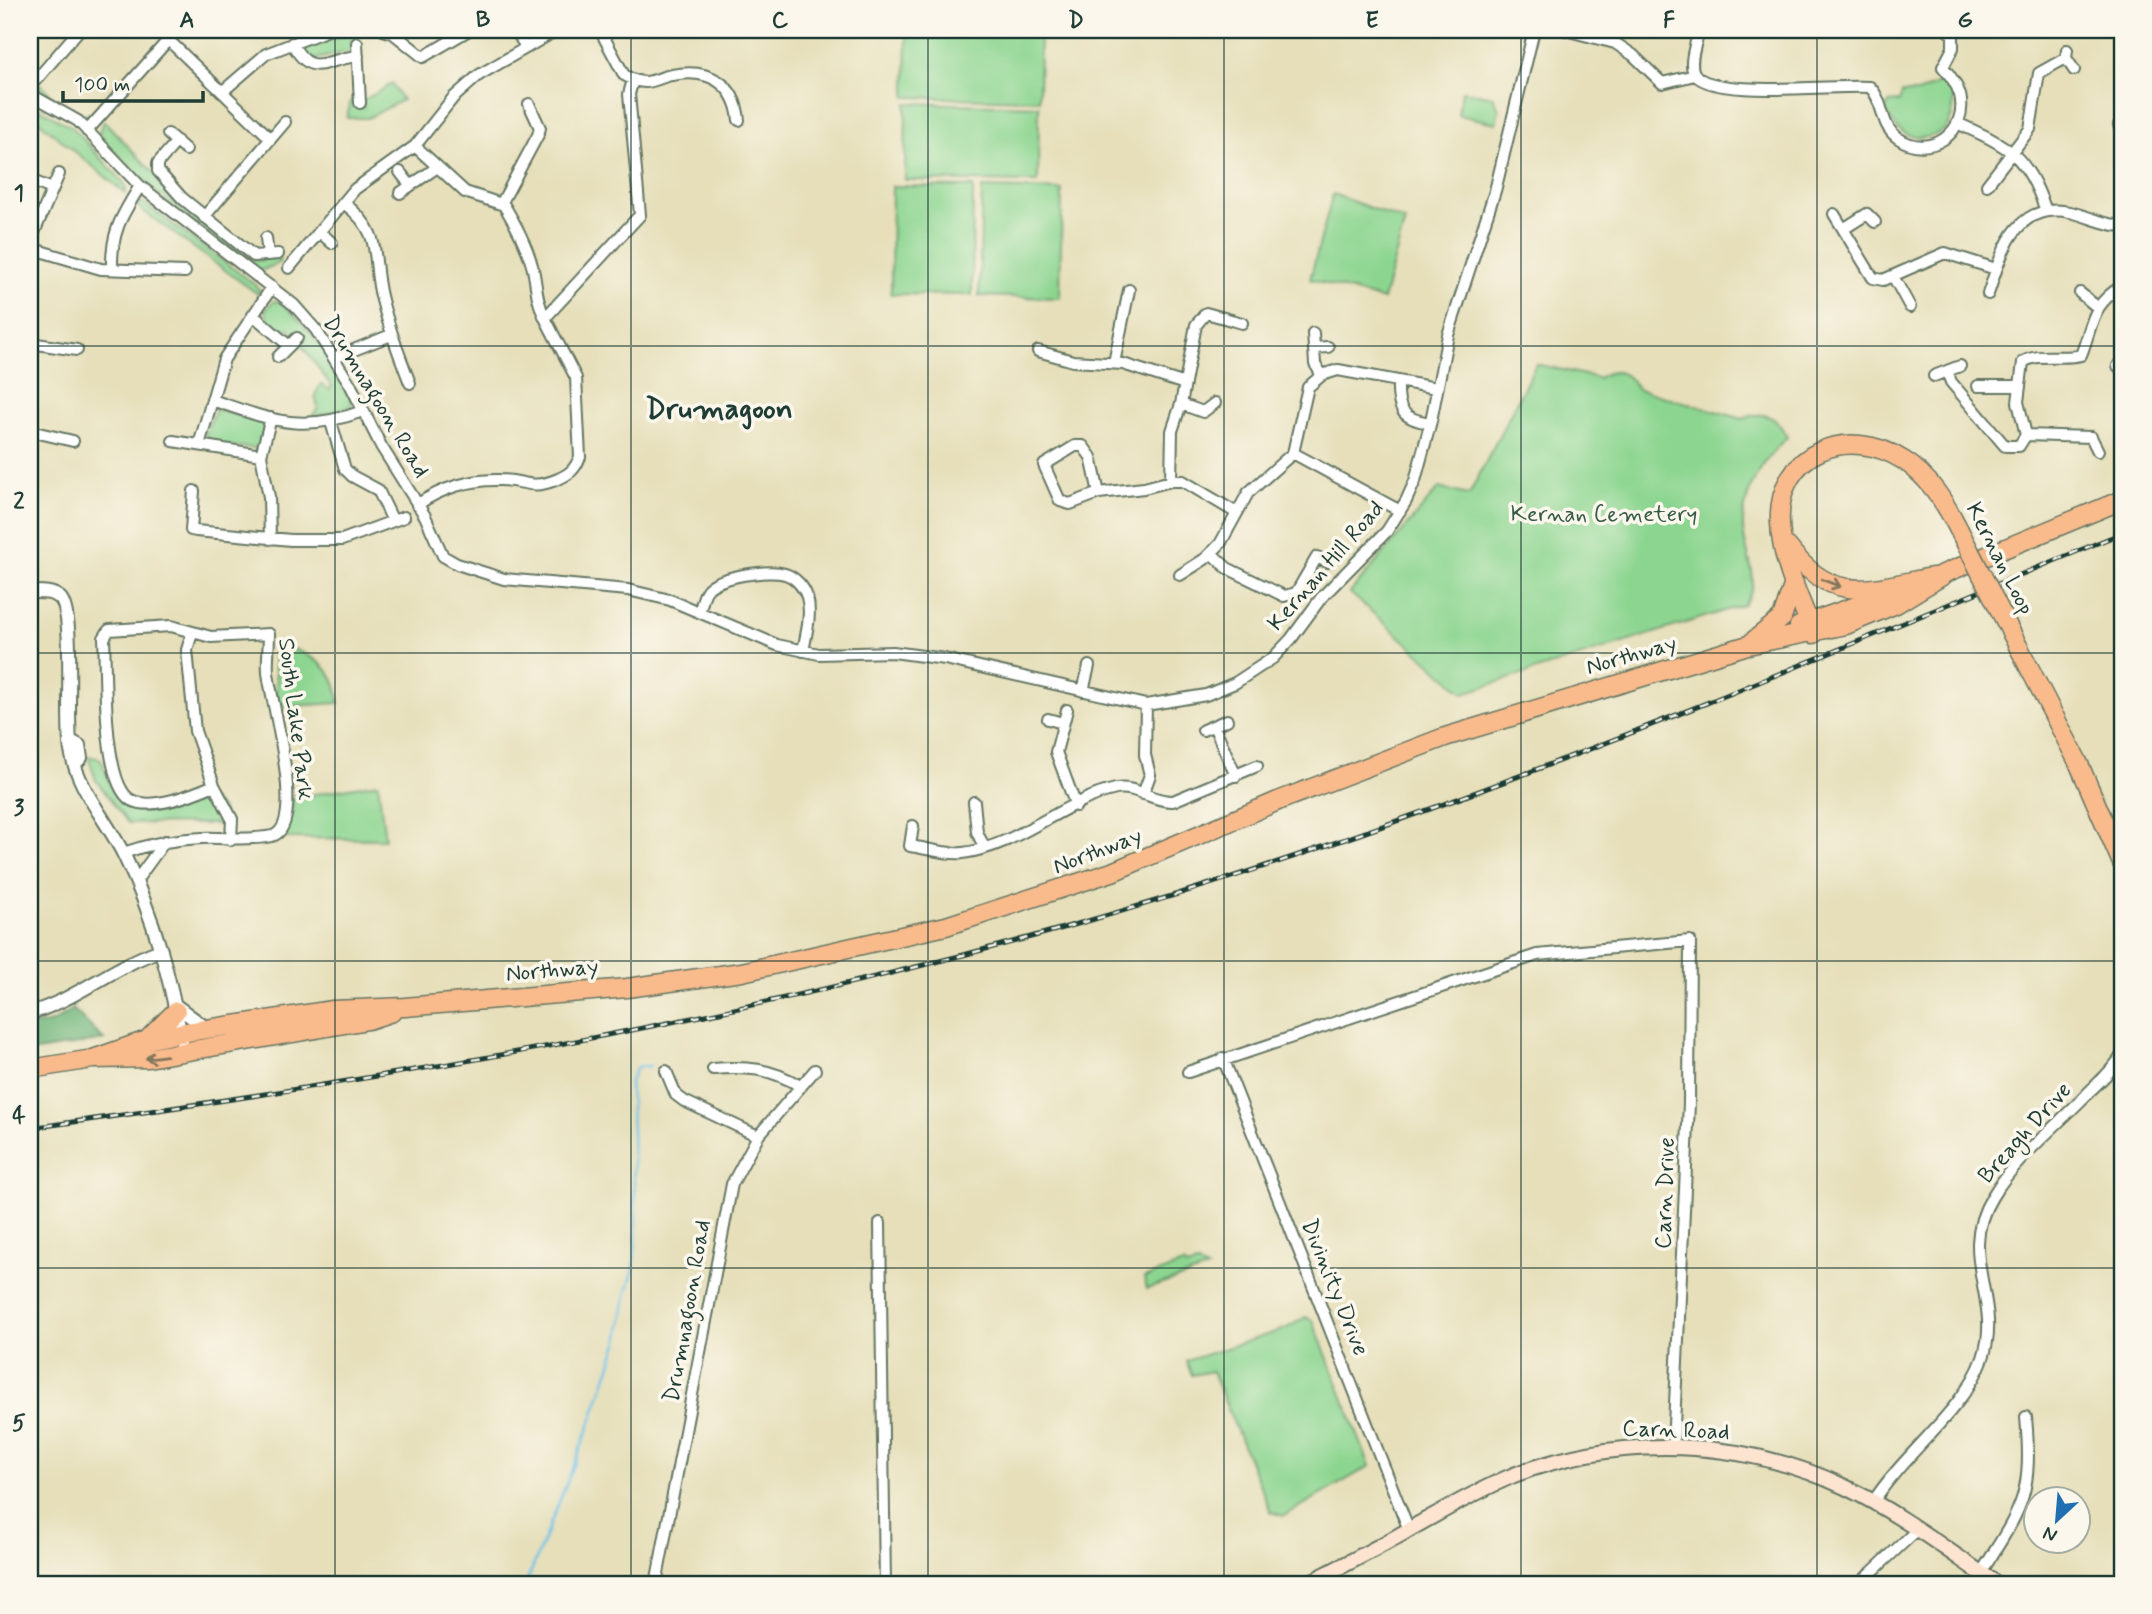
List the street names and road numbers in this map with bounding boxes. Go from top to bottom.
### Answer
street label: Drumnagoon Road [313,310,436,485]
street label: Kernan Hill Road [1262,495,1392,638]
street label: Kernan Loop [1958,498,2040,620]
street label: Northway [1583,629,1680,683]
street label: South Lake Park [270,636,320,802]
street label: Northway [1049,821,1146,883]
street label: Northway [505,952,600,990]
street label: Breagh Drive [1972,1076,2080,1192]
street label: Carn Drive [1649,1137,1683,1249]
street label: Divinity Drive [1293,1215,1375,1361]
street label: Drumnagoon Road [657,1218,721,1405]
street label: Carn Road [1622,1414,1730,1448]

